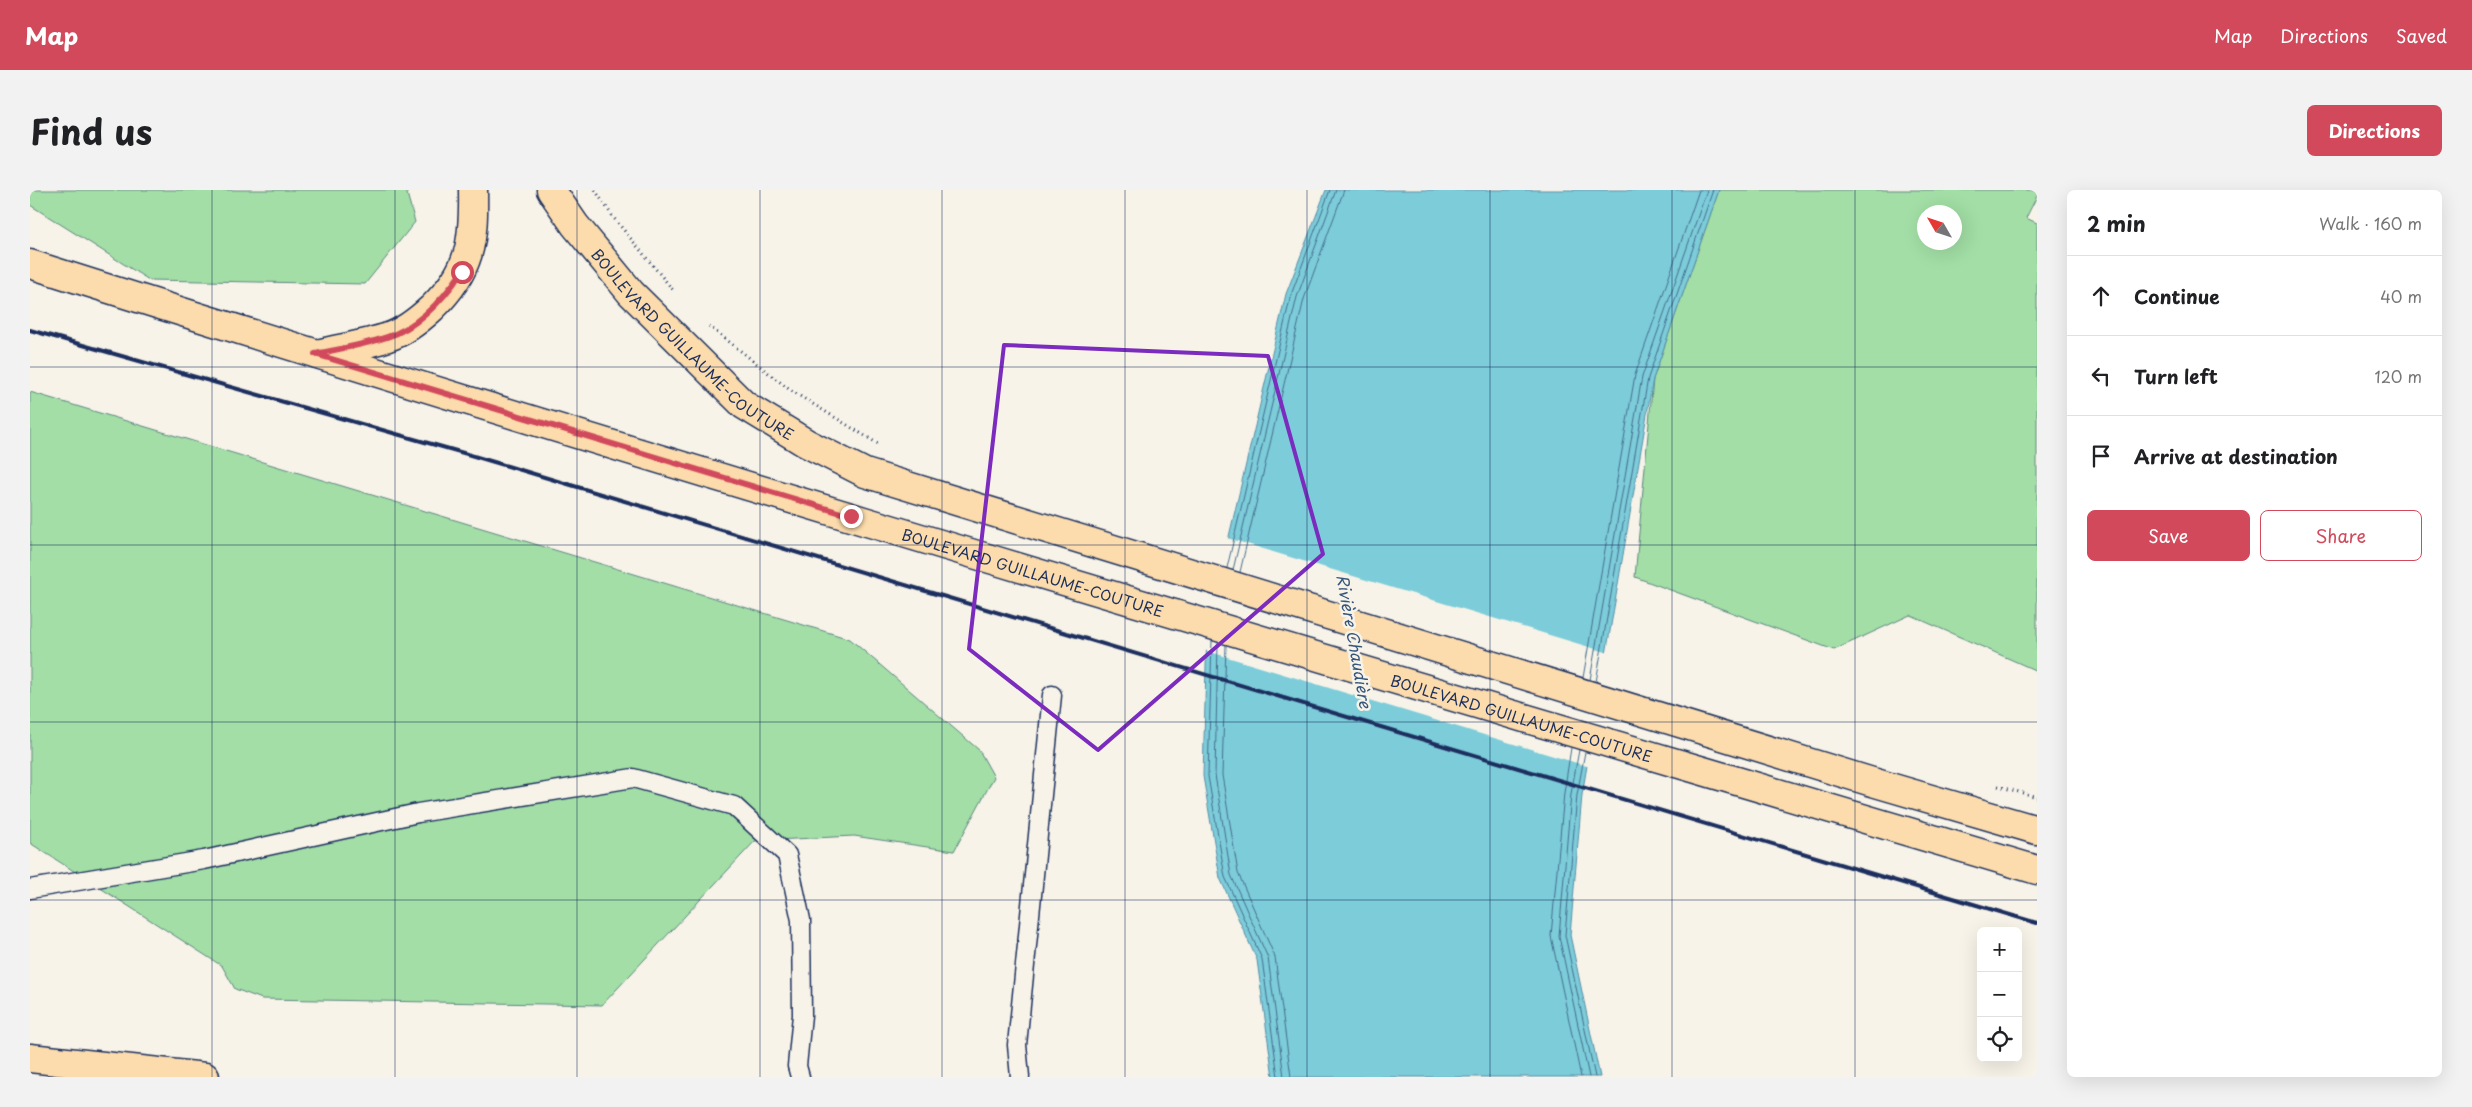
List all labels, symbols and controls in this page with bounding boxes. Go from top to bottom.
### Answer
text: Map [25,17,78,53]
text: Map [2214,22,2252,49]
text: Directions [2280,22,2368,49]
text: Saved [2396,22,2447,49]
text: Find us [30,104,152,157]
button: Directions [2307,105,2442,156]
north arrow [1917,205,1962,250]
text: 2 min [2087,207,2146,239]
text: Walk · 160 m [2319,211,2422,235]
street label: BOULEVARD GUILLAUME-COUTURE [587,243,799,445]
route start [451,261,474,284]
icon: ahead [2087,282,2115,310]
text: Continue [2134,282,2220,310]
text: 40 m [2380,284,2422,308]
icon: left [2087,362,2115,390]
text: Turn left [2134,362,2218,390]
text: 120 m [2375,364,2422,388]
icon: arrive [2087,442,2115,470]
text: Arrive at destination [2134,442,2338,470]
route end [840,505,863,528]
button: Save [2087,510,2250,561]
button: Share [2260,510,2422,561]
street label: BOULEVARD GUILLAUME-COUTURE [899,522,1167,622]
water label: Rivière Chaudière [1331,572,1379,711]
street label: BOULEVARD GUILLAUME-COUTURE [1388,668,1655,767]
map controls [1977,927,2022,1062]
button: + [1977,927,2022,972]
button: − [1977,972,2022,1017]
button: locate [1977,1017,2022,1062]

